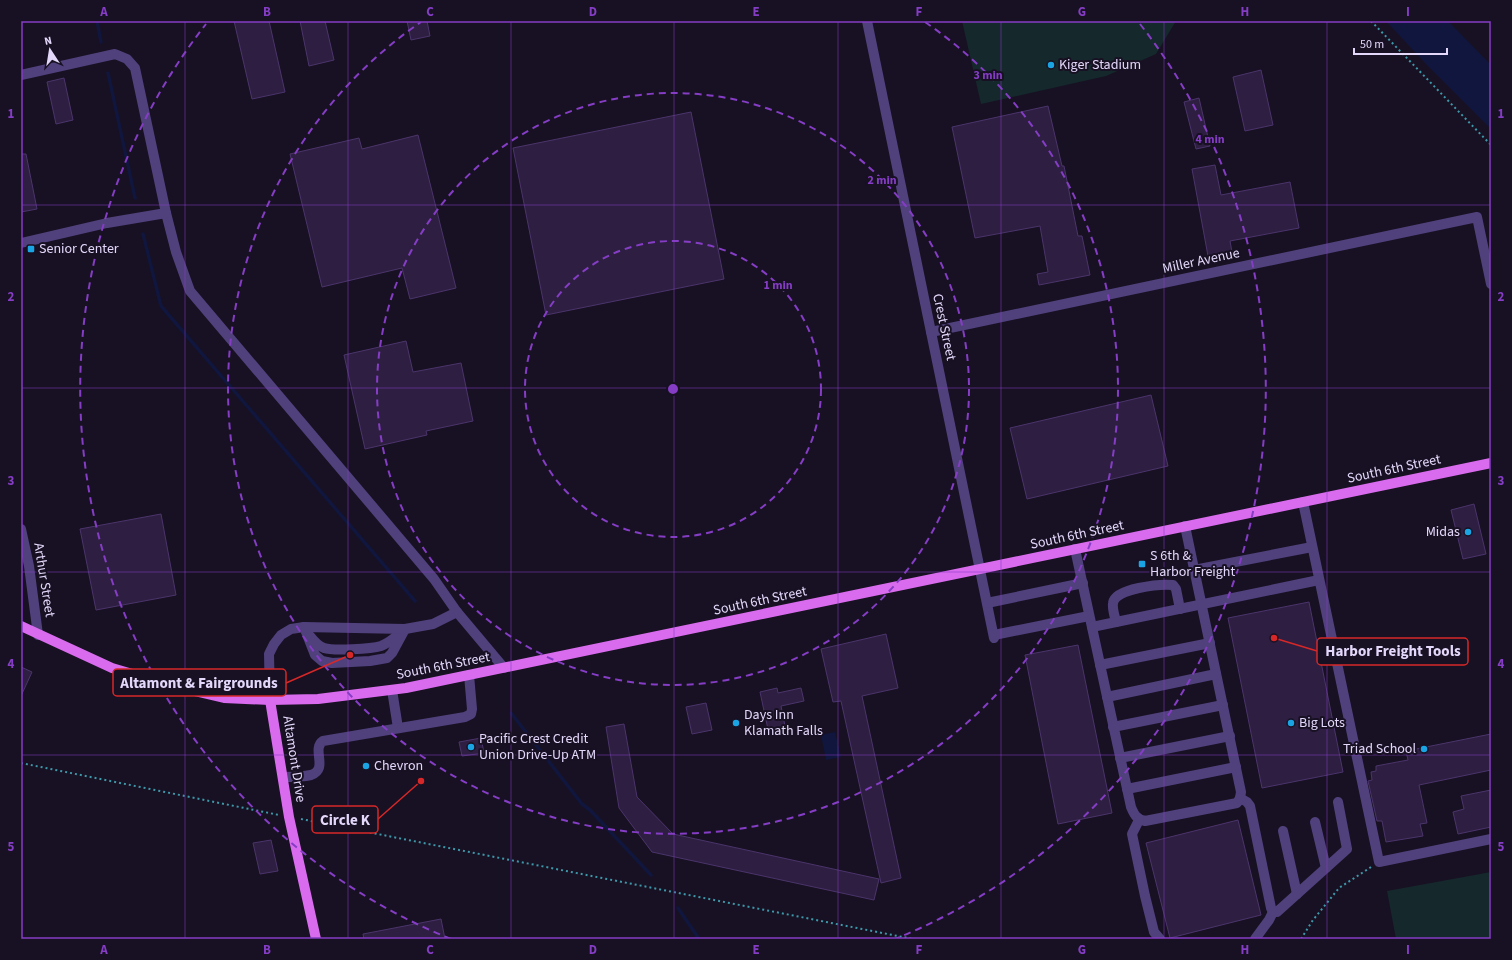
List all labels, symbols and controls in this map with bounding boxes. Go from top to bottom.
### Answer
text: A [99,3,108,21]
text: B [263,3,271,21]
text: C [426,3,434,21]
text: D [589,3,597,21]
text: E [752,3,760,21]
text: F [916,3,923,21]
text: G [1078,3,1086,21]
text: H [1241,3,1249,21]
text: I [1406,3,1410,21]
north arrow [30,30,70,70]
scale bar [1354,30,1447,56]
text: N [43,33,53,49]
text: 50 m [1360,36,1384,53]
place label: Kiger Stadium [1059,55,1141,75]
marker: Kiger Stadium [1046,60,1056,70]
text: 3 min [973,67,1003,84]
text: 1 [8,105,15,123]
text: 1 [1498,105,1505,123]
text: 4 min [1195,131,1225,148]
text: 2 min [867,172,897,189]
place label: Senior Center [39,239,119,259]
street label: Miller Avenue [1161,243,1242,279]
marker: Senior Center [26,244,36,254]
text: 1 min [763,277,793,294]
text: 2 [8,288,15,306]
text: 2 [1498,288,1505,306]
street label: Crest Street [927,292,961,363]
centre of rings [666,382,680,396]
street label: South 6th Street [1345,449,1443,489]
text: 3 [8,472,15,490]
text: 3 [1498,472,1505,490]
street label: South 6th Street [1028,515,1126,555]
place label: Midas [1426,522,1460,542]
marker: Midas [1463,527,1473,537]
street label: Arthur Street [28,541,60,619]
place label: S 6th & Harbor Freight [1150,546,1235,582]
marker: S 6th & Harbor Freight [1137,559,1147,569]
street label: South 6th Street [711,581,809,621]
callout: Harbor Freight Tools [1317,638,1468,665]
text: Harbor Freight Tools [1325,641,1461,662]
street label: South 6th Street [394,647,492,685]
text: 4 [8,655,15,673]
text: 4 [1498,655,1505,673]
callout: Altamont & Fairgrounds [113,669,286,696]
text: Altamont & Fairgrounds [119,673,278,694]
place label: Days Inn Klamath Falls [744,705,823,741]
place label: Big Lots [1299,713,1345,733]
street label: Altamont Drive [277,714,311,804]
marker: Days Inn Klamath Falls [731,718,741,728]
marker: Big Lots [1286,718,1296,728]
place label: Pacific Crest Credit Union Drive-Up ATM [479,729,596,765]
place label: Triad School [1343,739,1416,759]
marker: Pacific Crest Credit Union Drive-Up ATM [466,742,476,752]
marker: Triad School [1419,744,1429,754]
place label: Chevron [374,756,423,776]
marker: Chevron [361,761,371,771]
callout: Circle K [312,806,378,833]
text: Circle K [320,810,371,831]
text: 5 [8,838,15,856]
text: 5 [1498,838,1505,856]
text: A [99,941,108,959]
text: B [263,941,271,959]
text: C [426,941,434,959]
text: D [589,941,597,959]
text: E [752,941,760,959]
text: F [916,941,923,959]
text: G [1078,941,1086,959]
text: H [1241,941,1249,959]
text: I [1406,941,1410,959]

